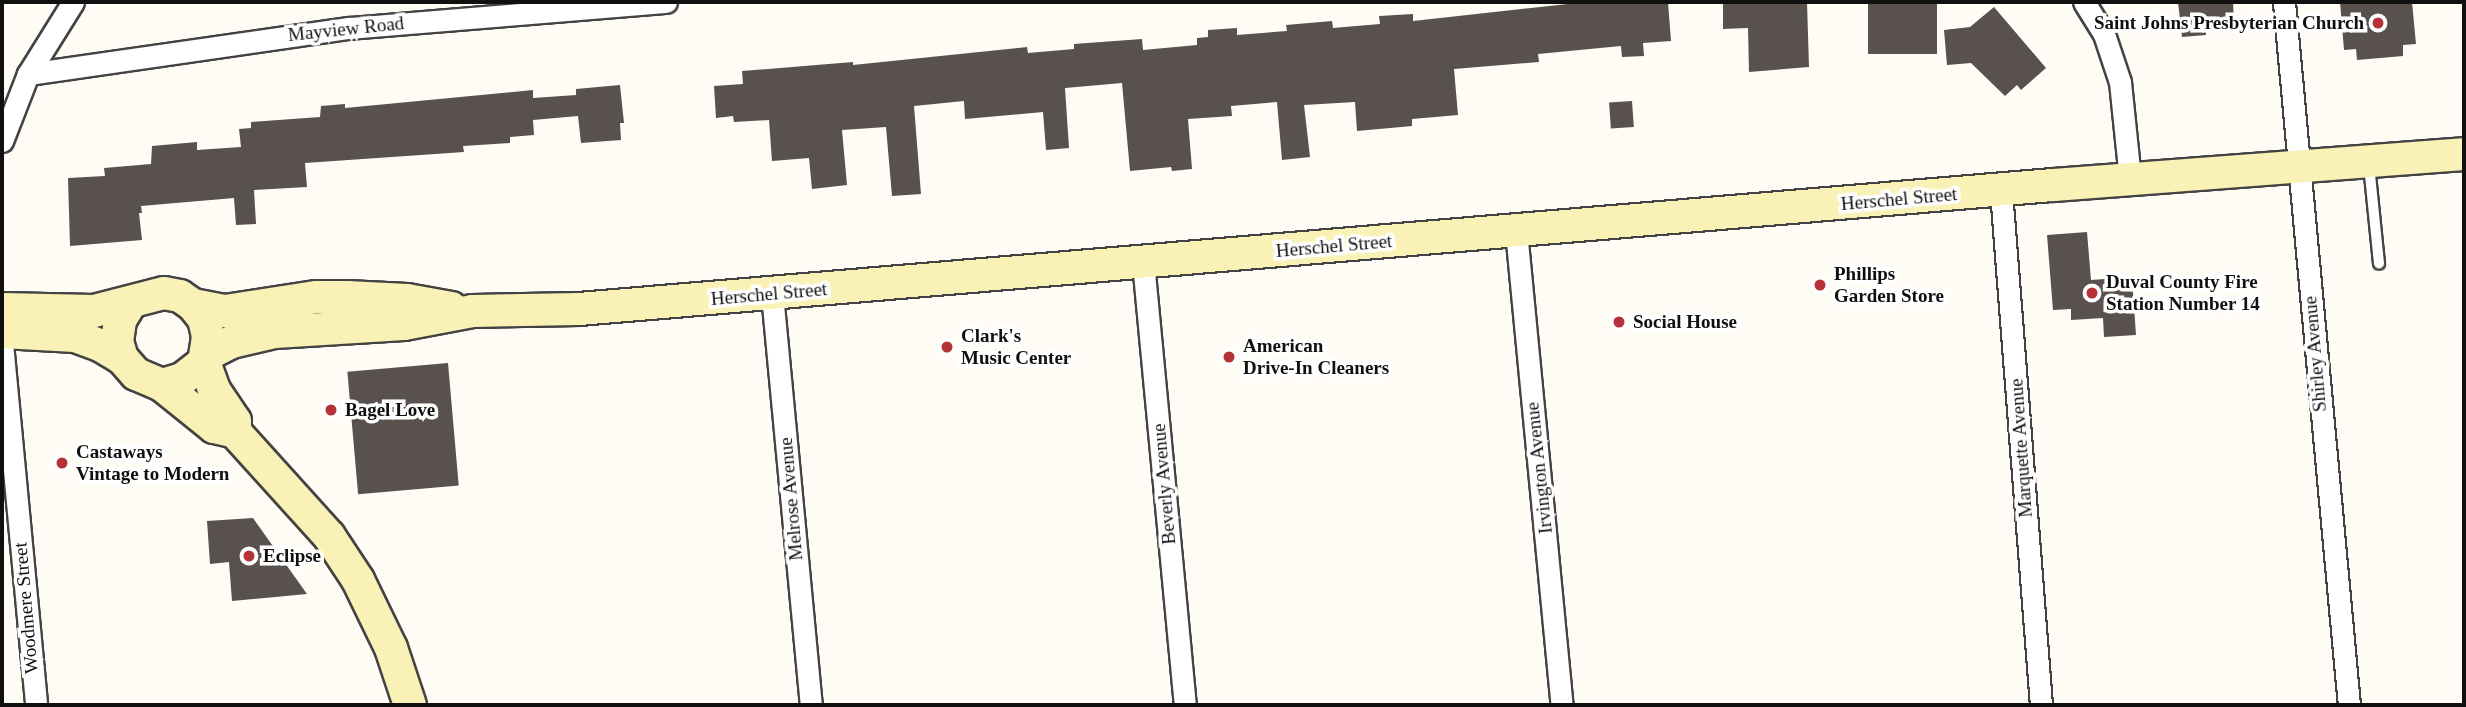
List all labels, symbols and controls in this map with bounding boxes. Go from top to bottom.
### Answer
street label: Mayview Road [287,12,405,46]
place label: Saint Johns Presbyterian Church [2094,12,2364,34]
marker: Saint Johns Presbyterian Church [2370,15,2386,31]
street label: Herschel Street [1840,183,1958,215]
street label: Herschel Street [1275,230,1393,262]
place label: Phillips Garden Store [1834,263,1944,307]
place label: Duval County Fire Station Number 14 [2106,271,2260,315]
marker: Phillips Garden Store [1812,277,1828,293]
street label: Herschel Street [710,278,828,310]
marker: Duval County Fire Station Number 14 [2084,285,2100,301]
street label: Shirley Avenue [2299,295,2331,413]
place label: Social House [1633,311,1737,333]
marker: Social House [1611,314,1627,330]
place label: Clark's Music Center [961,325,1071,369]
place label: American Drive-In Cleaners [1243,335,1389,379]
marker: Clark's Music Center [939,339,955,355]
marker: American Drive-In Cleaners [1221,349,1237,365]
street label: Marquette Avenue [2005,377,2037,519]
place label: Bagel Love [345,399,435,421]
street label: Irvington Avenue [1521,401,1557,535]
marker: Bagel Love [323,402,339,418]
street label: Beverly Avenue [1147,422,1181,546]
street label: Melrose Avenue [774,436,808,562]
place label: Castaways Vintage to Modern [76,441,229,485]
marker: Castaways Vintage to Modern [54,455,70,471]
street label: Woodmere Street [9,541,43,675]
place label: Eclipse [263,545,321,567]
marker: Eclipse [241,548,257,564]

